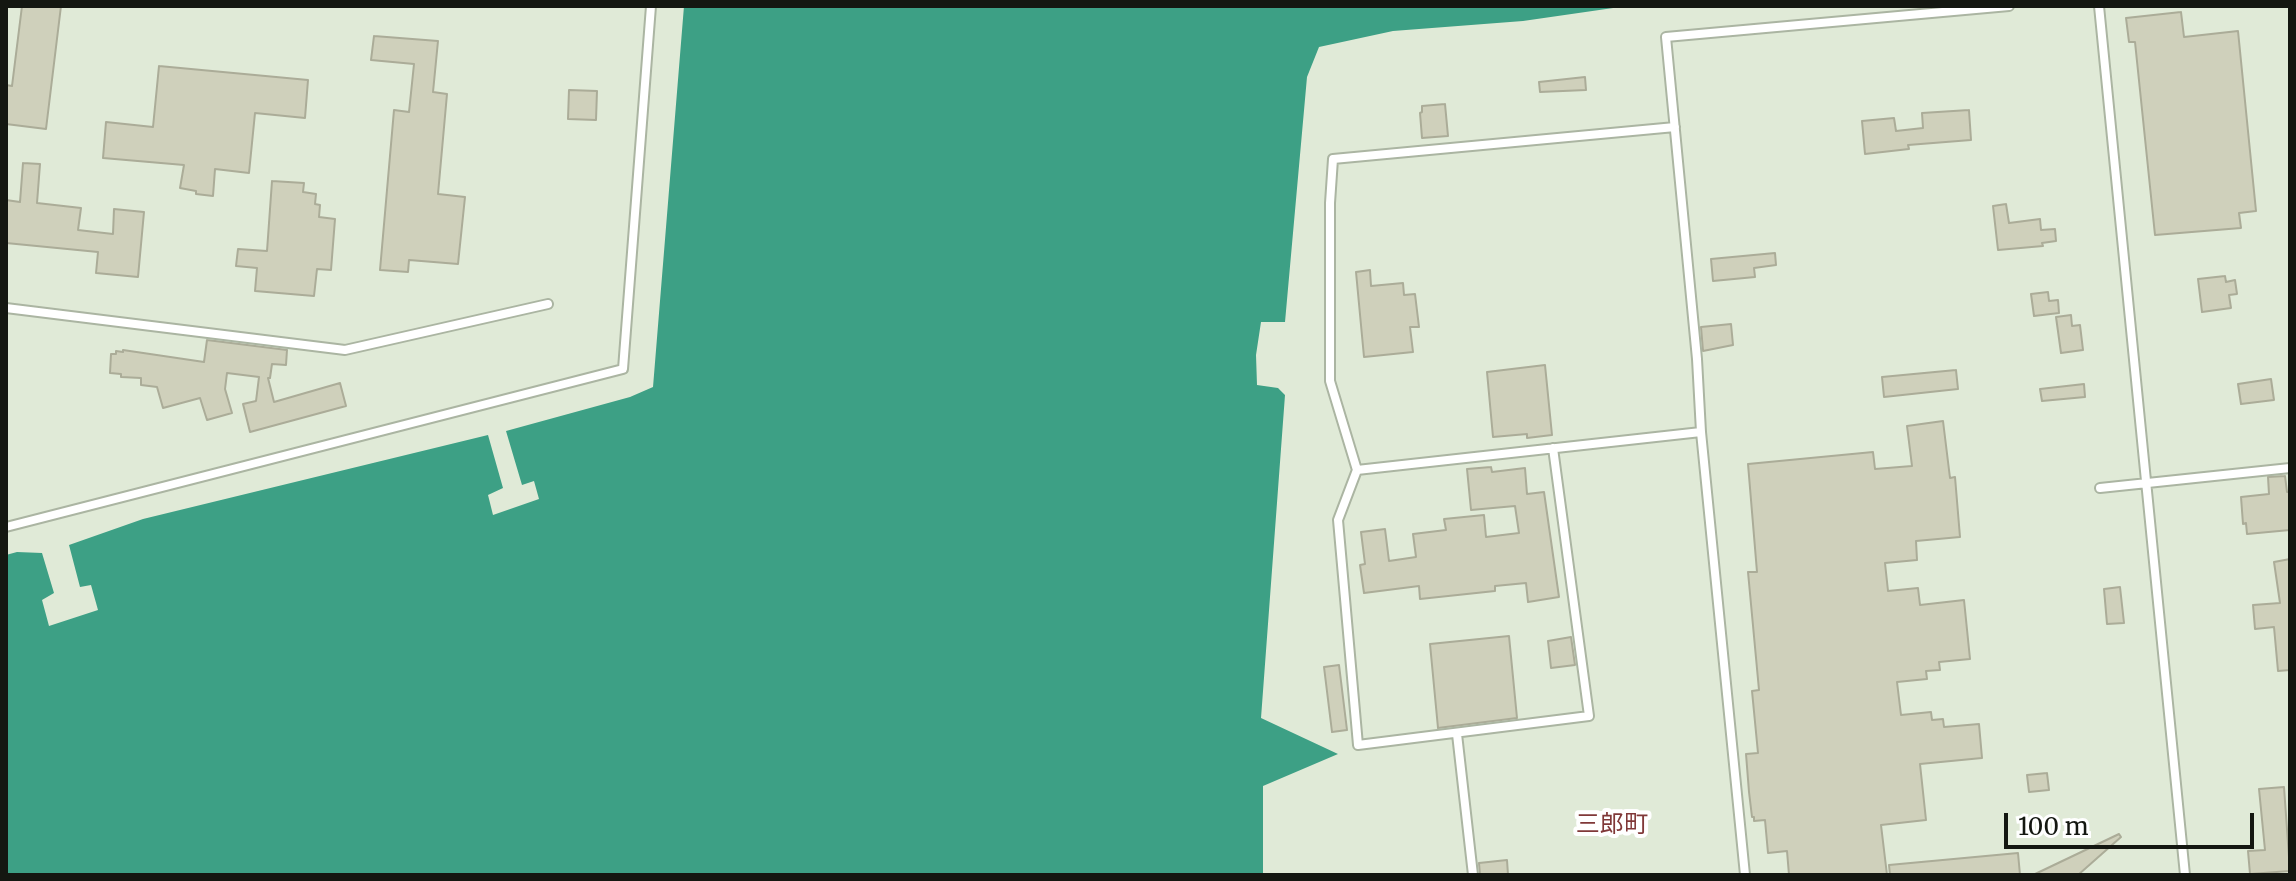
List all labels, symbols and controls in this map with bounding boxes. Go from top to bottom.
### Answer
scale bar [2008,797,2258,847]
district label: 三郎町 [1576,811,1648,839]
text: 100 m [2018,811,2088,842]

